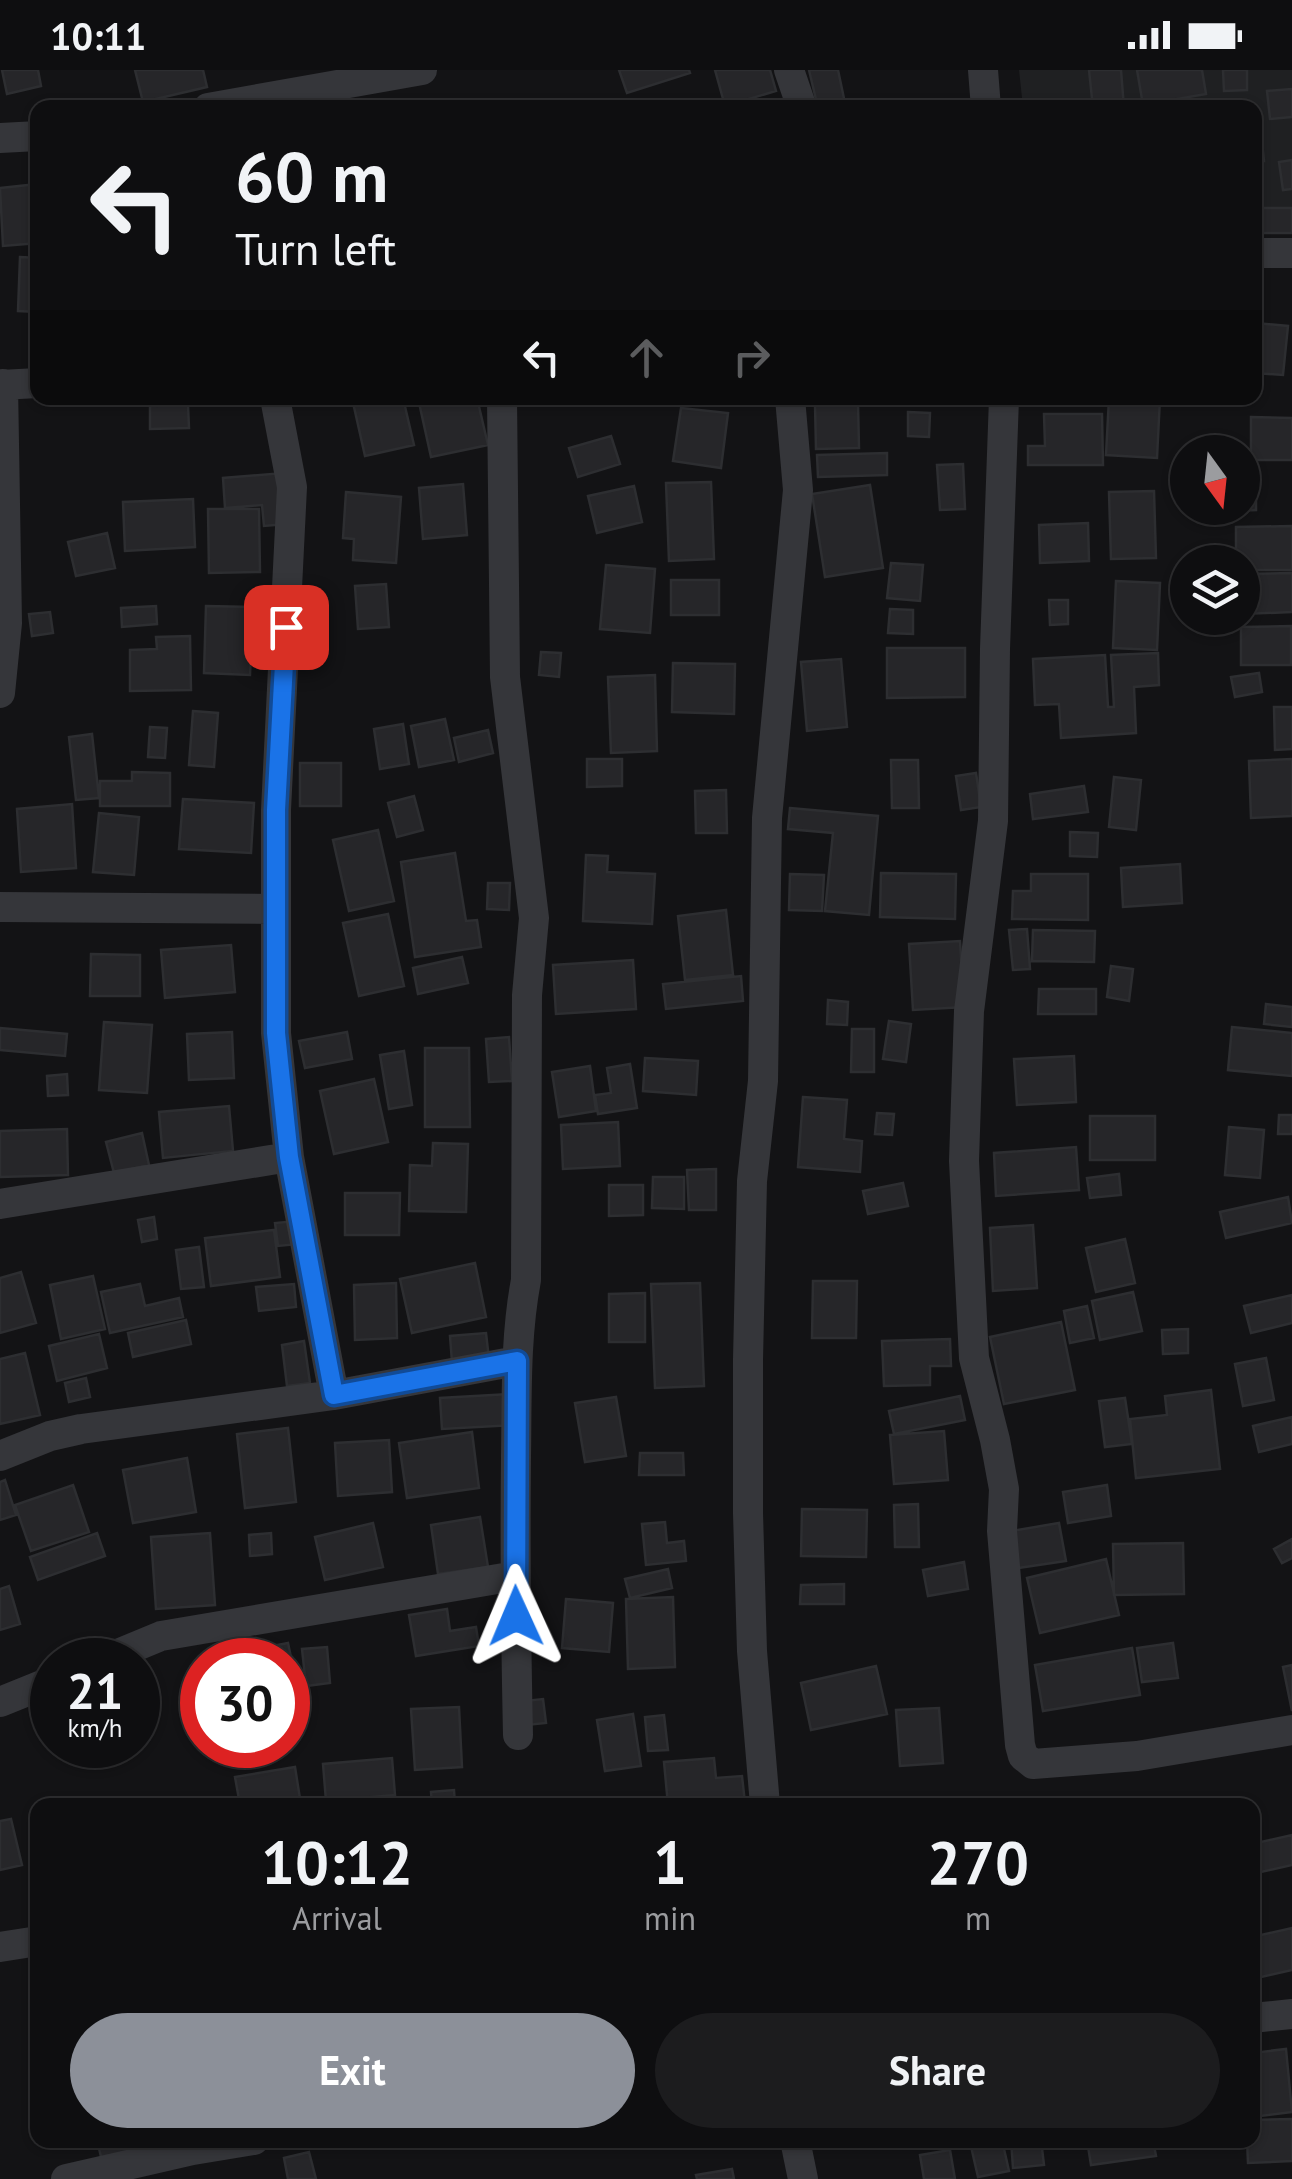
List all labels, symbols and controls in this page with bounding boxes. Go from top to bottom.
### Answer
text: 10:11 [50,11,146,60]
text: 60 m [235,131,388,221]
icon: left [70,140,200,270]
text: Turn left [235,219,396,277]
icon: left [514,330,569,385]
icon: ahead [619,330,674,385]
icon: right [724,330,779,385]
north arrow [1170,435,1260,525]
map controls [1170,435,1260,635]
button: layers [1170,545,1260,635]
pin [244,585,329,670]
icon: arrive [259,600,314,655]
position arrow [464,1564,568,1668]
speed limit sign: 30 [180,1638,310,1768]
text: 21 [67,1658,123,1723]
text: km/h [68,1712,122,1744]
text: 10:12 [261,1823,413,1901]
text: 1 [653,1823,687,1901]
text: 270 [927,1823,1029,1901]
text: Arrival [292,1897,382,1939]
text: min [644,1897,696,1939]
text: m [965,1897,991,1939]
button: Exit [70,2013,635,2128]
button: Share [655,2013,1220,2128]

